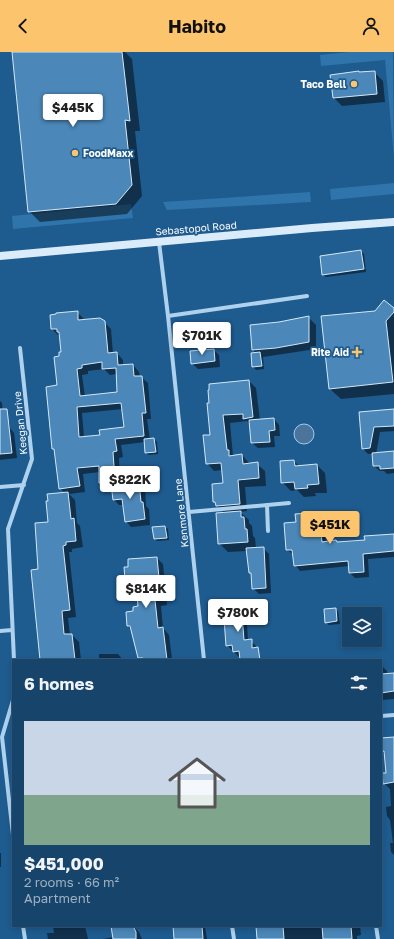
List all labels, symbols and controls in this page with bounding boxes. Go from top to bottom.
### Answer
icon: back [12,15,34,37]
text: Habito [168,15,226,37]
icon: person [360,15,382,37]
place label: Taco Bell [301,78,347,90]
marker: Taco Bell [349,79,359,89]
pin: $445K [45,94,101,128]
text: $445K [52,99,94,115]
place label: FoodMaxx [83,147,134,159]
marker: FoodMaxx [70,148,80,158]
street label: Sebastopol Road [155,218,237,238]
pin: $701K [174,322,230,356]
text: $701K [182,327,222,343]
place label: Rite Aid [311,346,349,358]
marker: Rite Aid [352,347,362,357]
street label: Keegan Drive [11,391,29,455]
pin: $822K [102,466,158,500]
text: $822K [109,471,151,487]
street label: Kenmore Lane [171,478,191,548]
pin: $451K [302,511,358,545]
text: $451K [310,516,350,532]
pin: $814K [118,575,174,609]
text: $814K [125,580,167,596]
pin: $780K [210,599,266,633]
text: $780K [217,604,259,620]
map controls [342,607,382,647]
button: layers [342,607,382,647]
icon: filters [348,672,370,694]
text: 6 homes [24,673,94,694]
icon: home [161,747,233,819]
text: $451,000 [24,853,104,874]
text: 2 rooms · 66 m² [24,874,119,890]
text: Apartment [24,890,91,906]

